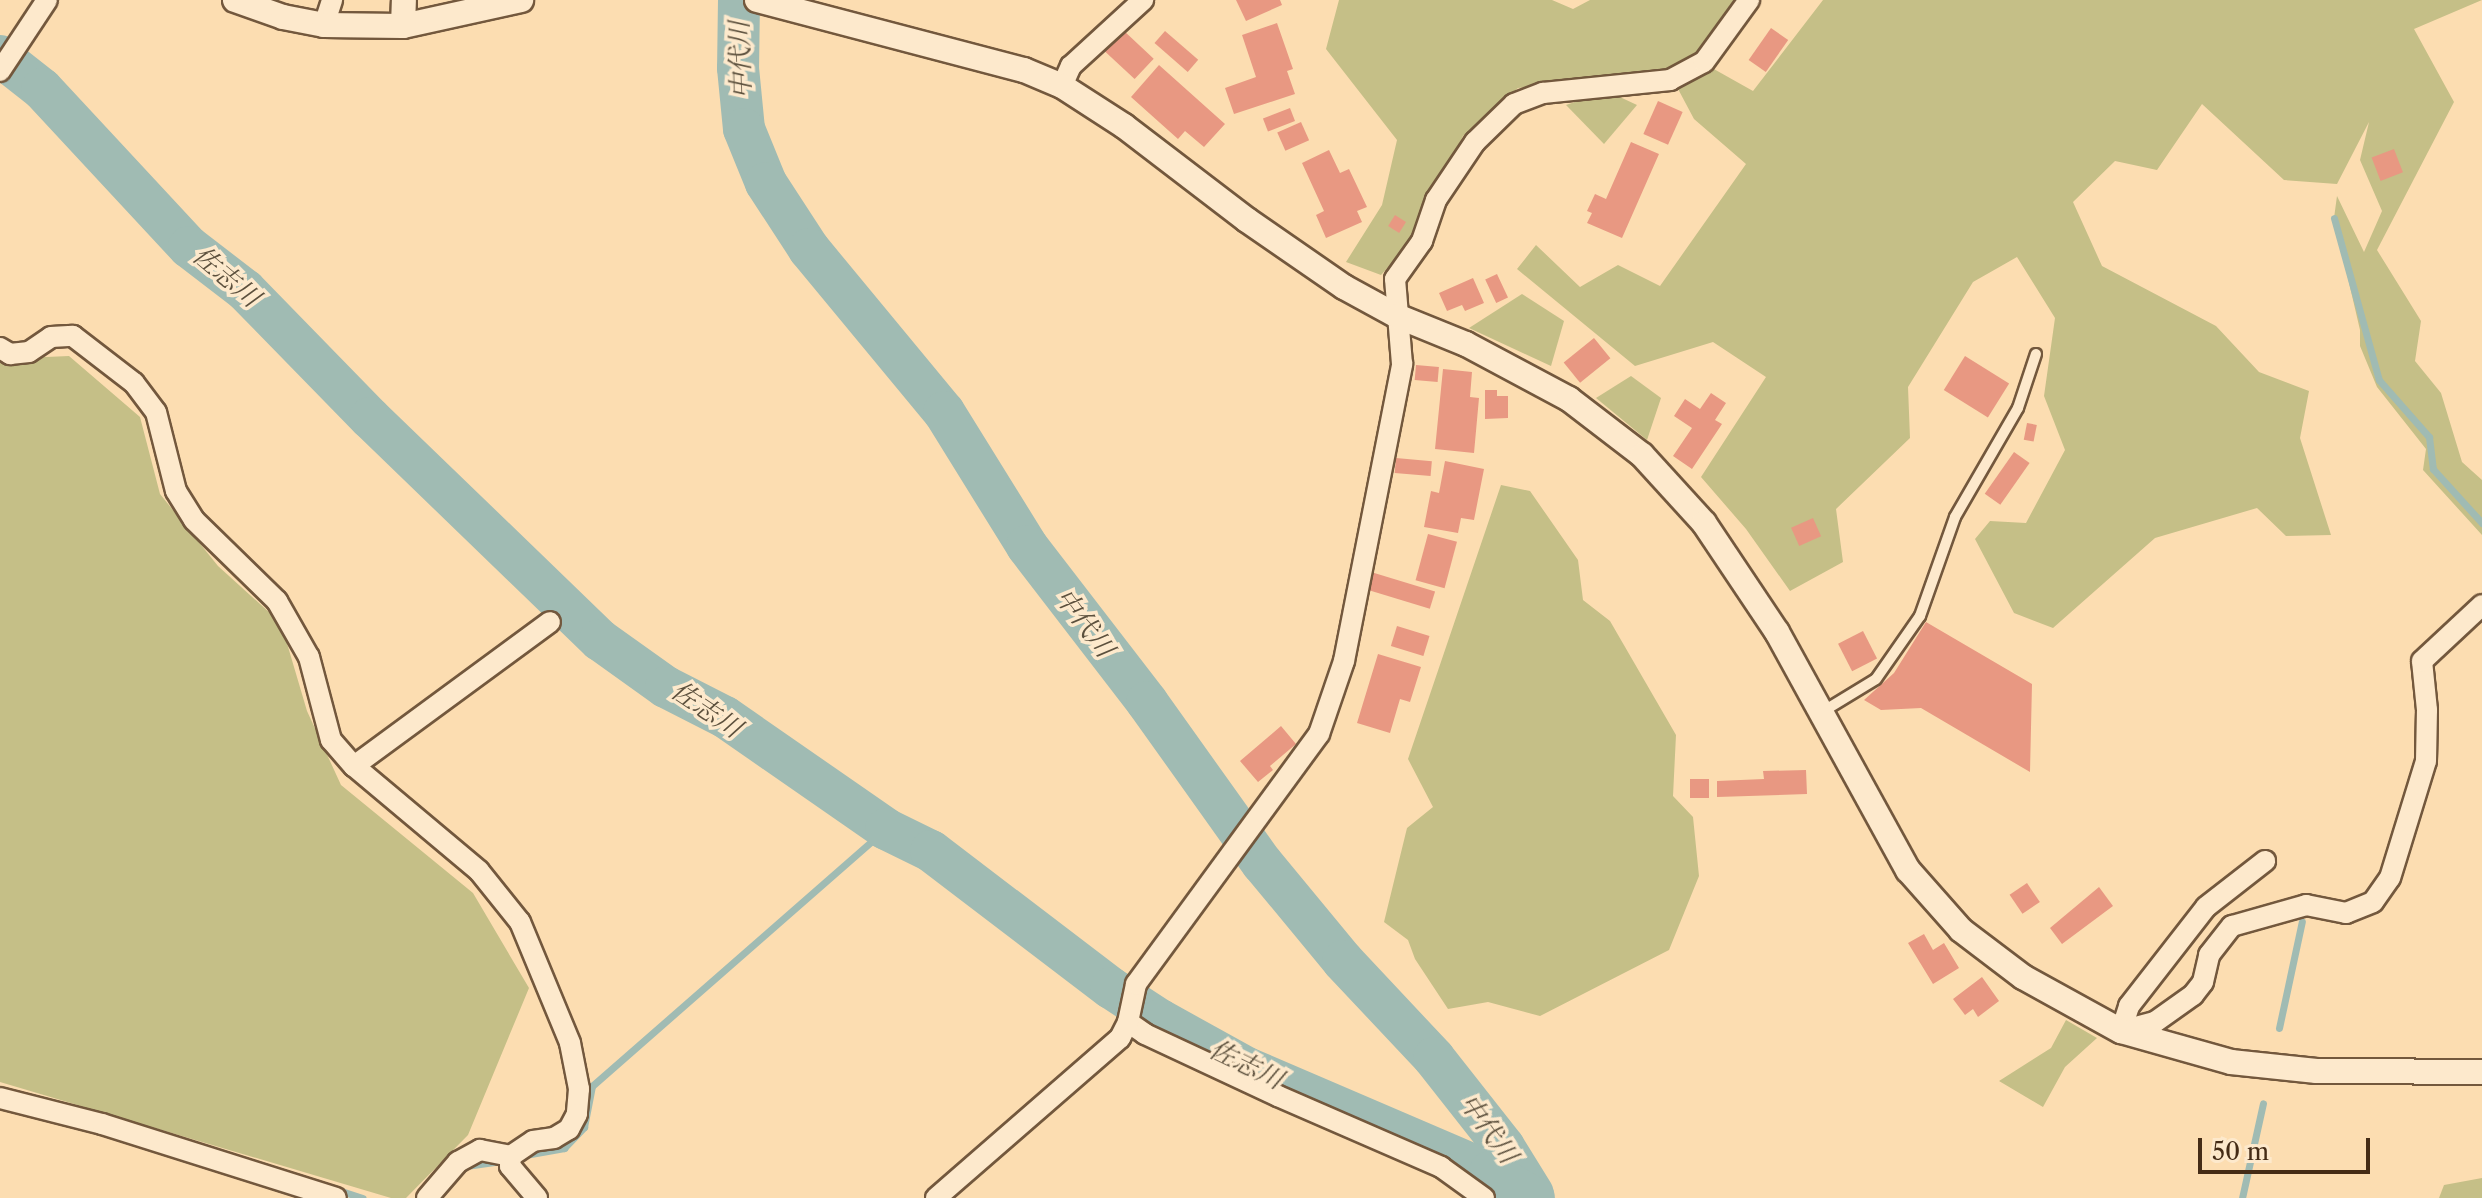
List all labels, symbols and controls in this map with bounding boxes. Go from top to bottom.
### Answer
water label: 中代川 [724,20,758,100]
water label: 佐志川 [186,240,266,314]
water label: 中代川 [1048,582,1120,664]
water label: 佐志川 [665,675,747,745]
water label: 佐志川 [1204,1034,1288,1096]
water label: 中代川 [1452,1088,1524,1170]
scale bar [2202,1122,2374,1172]
text: 50 m [2212,1137,2269,1166]

